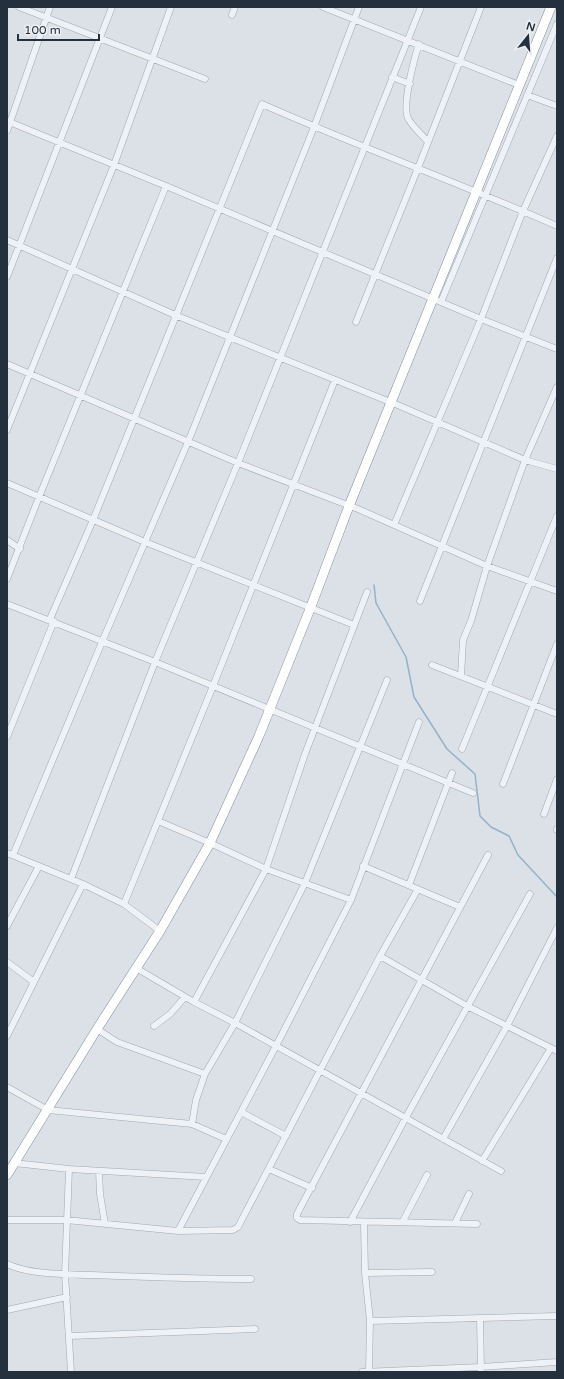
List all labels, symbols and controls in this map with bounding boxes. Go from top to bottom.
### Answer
scale bar [18,16,99,42]
north arrow [508,16,548,56]
text: N [525,19,537,34]
text: 100 m [24,23,61,37]

